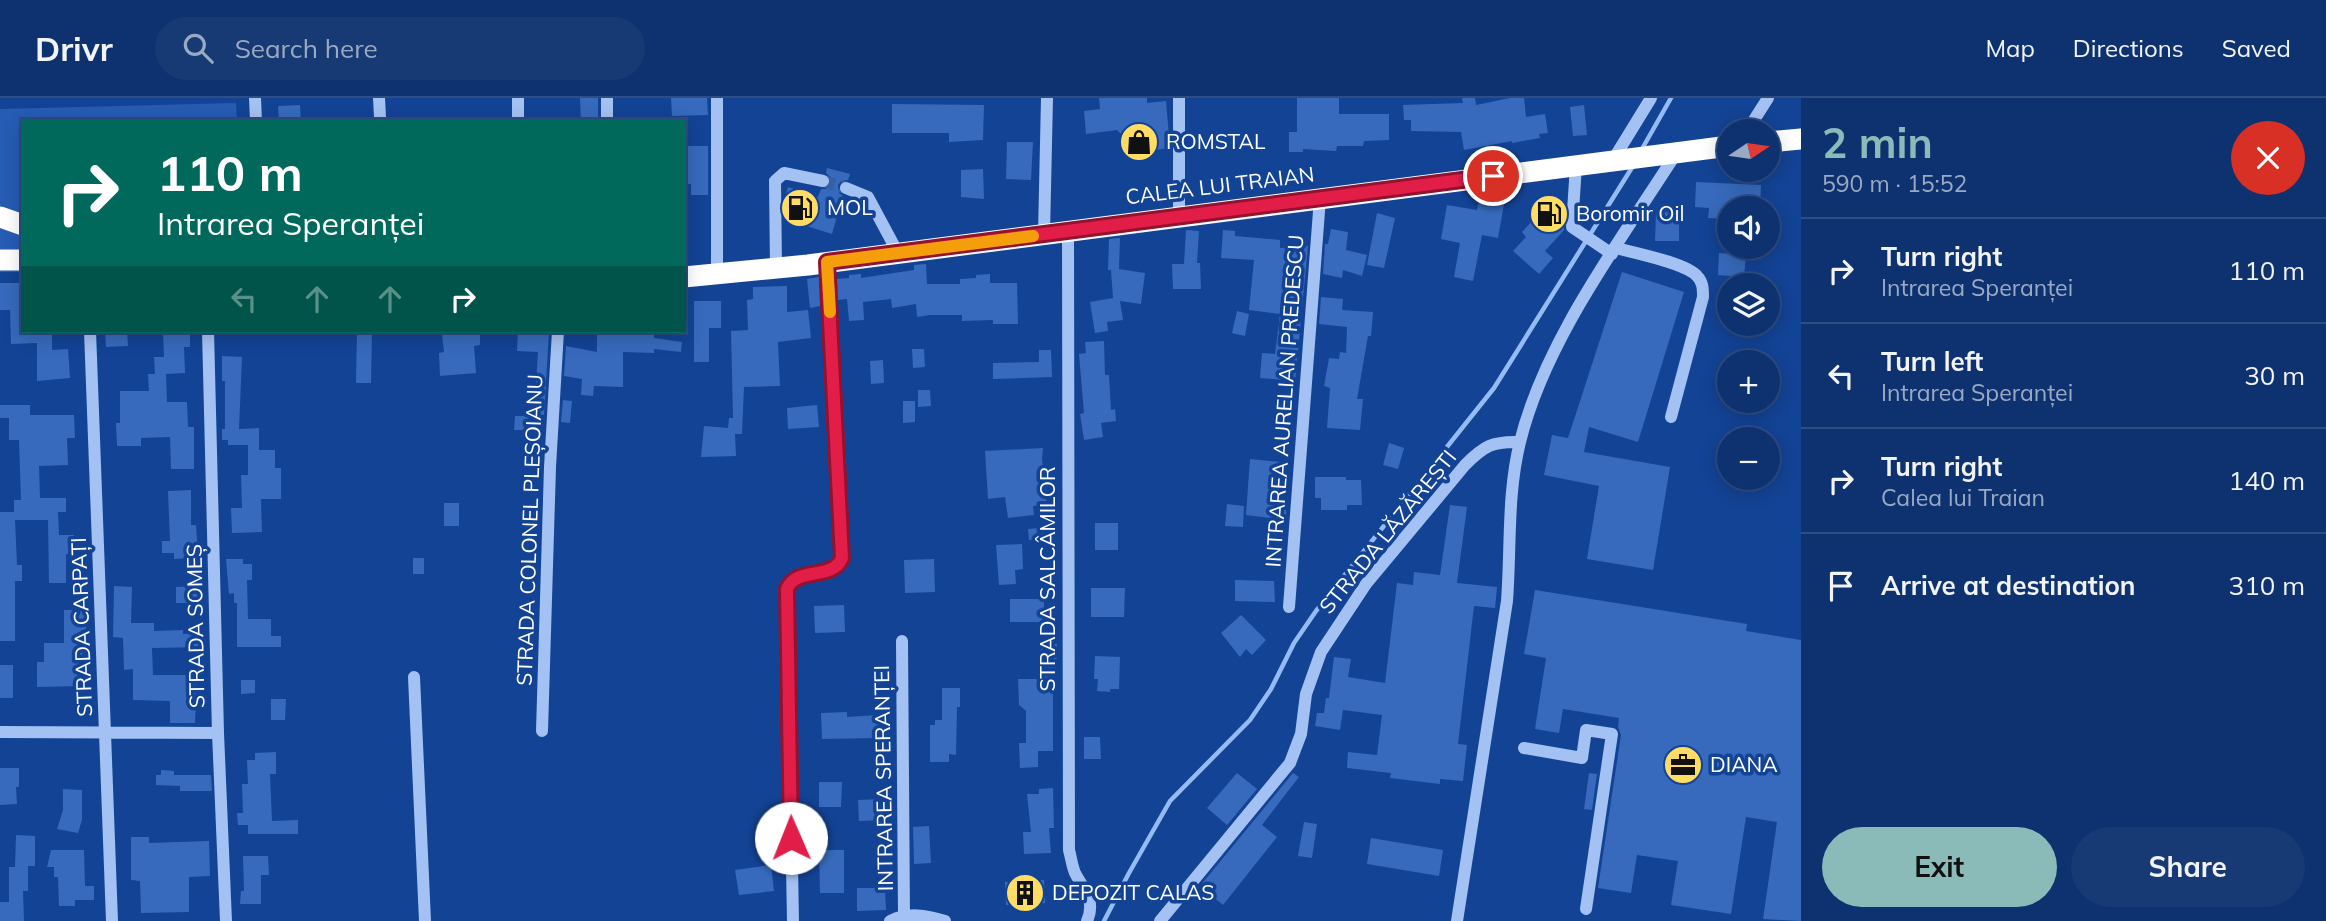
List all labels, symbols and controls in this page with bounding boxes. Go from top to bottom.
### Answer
search box [155,17,645,80]
text: Drivr [35,28,113,69]
icon: search [179,29,217,67]
text: Search here [235,32,378,65]
text: Map [1985,33,2035,63]
text: Directions [2073,33,2184,63]
text: Saved [2222,33,2291,63]
text: 2 min [1822,116,1933,169]
north arrow [1717,119,1780,182]
map controls [1717,119,1780,490]
shop icon: ROMSTAL [1118,121,1160,163]
button: close [2231,121,2305,195]
place label: ROMSTAL [1166,128,1266,154]
text: 110 m [157,142,303,203]
pin [1463,146,1523,206]
icon: right [42,147,133,238]
icon: arrive [1474,157,1512,195]
street label: CALEA LUI TRAIAN [1124,161,1316,209]
text: 590 m · 15:52 [1822,169,1967,198]
fuel station icon: MOL [779,187,821,229]
fuel station icon: Boromir Oil [1528,193,1570,235]
place label: MOL [827,194,873,220]
button: sound [1717,196,1780,259]
place label: Boromir Oil [1576,200,1685,226]
text: Intrarea Speranței [157,203,424,243]
street label: INTRAREA AURELIAN PREDESCU [1259,234,1309,568]
text: Turn right [1881,240,2002,273]
icon: right [1822,252,1860,290]
text: 110 m [2229,254,2305,287]
button: layers [1717,273,1780,336]
text: Intrarea Speranței [1881,273,2073,302]
icon: left [225,280,263,318]
icon: ahead [298,280,336,318]
icon: ahead [371,280,409,318]
icon: right [444,280,482,318]
text: Turn left [1881,345,1983,378]
button: + [1717,350,1780,413]
icon: left [1822,357,1860,395]
text: 30 m [2244,359,2305,392]
street label: STRADA COLONEL PLEȘOIANU [511,374,548,686]
text: Intrarea Speranței [1881,378,2073,407]
button: − [1717,427,1780,490]
street label: STRADA LĂZĂREȘTI [1313,444,1462,619]
text: Turn right [1881,450,2002,483]
icon: right [1822,462,1860,500]
text: 140 m [2229,464,2305,497]
street label: STRADA SALCÂMILOR [1034,467,1060,692]
text: Calea lui Traian [1881,483,2045,512]
street label: STRADA CARPAȚI [65,537,99,717]
street label: STRADA SOMEȘ [181,544,210,708]
icon: arrive [1822,567,1860,605]
text: Arrive at destination [1881,569,2136,602]
text: 310 m [2229,569,2305,602]
street label: INTRAREA SPERANȚEI [868,665,900,891]
office icon: DIANA [1662,744,1704,786]
place label: DIANA [1710,751,1778,777]
position arrow [754,801,828,875]
button: Exit [1822,827,2057,907]
button: Share [2071,827,2305,907]
building icon: DEPOZIT CALAS [1004,872,1046,914]
place label: DEPOZIT CALAS [1052,879,1214,905]

